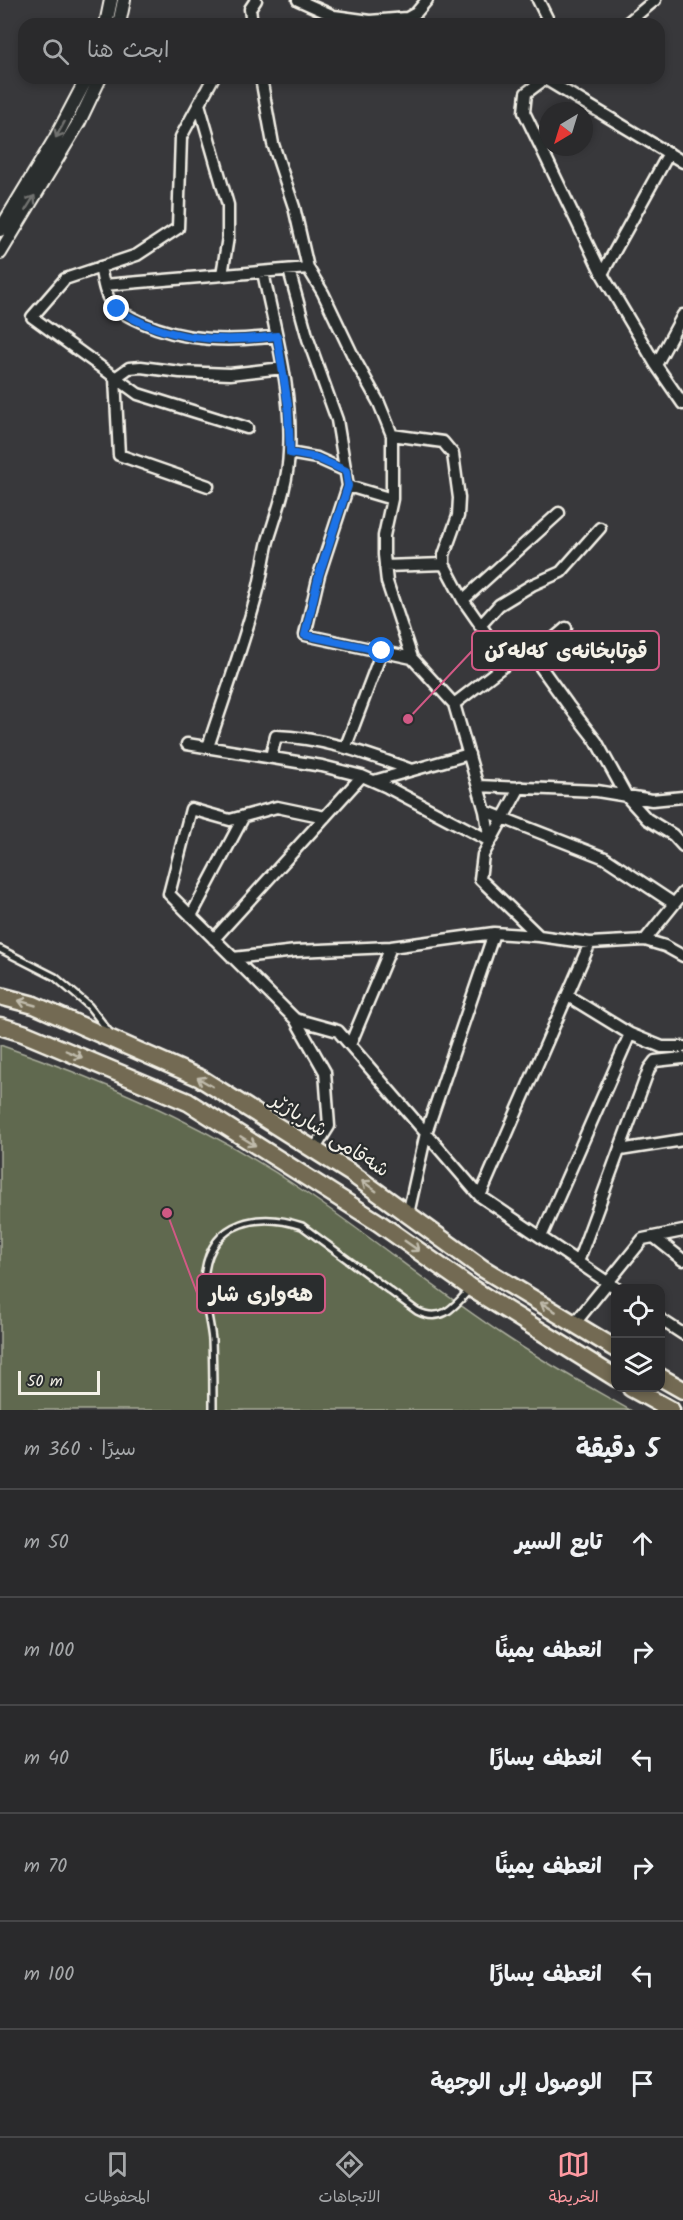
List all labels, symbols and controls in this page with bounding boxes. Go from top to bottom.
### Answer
search box [18,18,665,84]
text: ابحث هنا [87,34,169,69]
icon: search [39,35,72,68]
north arrow [539,102,593,156]
one-way arrow [54,121,66,138]
one-way arrow [25,195,37,212]
route end [103,295,129,321]
callout: قوتابخانەی کەلەکن [472,631,659,670]
text: قوتابخانەی کەلەکن [484,636,648,669]
route start [368,637,394,663]
one-way arrow [17,997,36,1008]
one-way arrow [65,1050,83,1061]
one-way arrow [197,1075,214,1087]
street label: شەقامی شارباژێر [261,1084,395,1187]
one-way arrow [240,1134,257,1147]
one-way arrow [362,1180,378,1193]
one-way arrow [404,1240,420,1252]
callout: هەواری شار [197,1274,325,1313]
text: هەواری شار [207,1279,313,1312]
map controls [611,1284,665,1392]
button: locate [611,1284,665,1338]
one-way arrow [540,1301,557,1313]
button: layers [611,1338,665,1392]
scale bar [18,1368,100,1396]
text: 50 m [27,1369,63,1394]
text: 5 دقيقة [576,1429,659,1471]
text: سيرًا · 360 m [24,1434,136,1466]
text: تابع السير [515,1526,602,1561]
text: 50 m [24,1527,69,1559]
icon: ahead [626,1527,659,1560]
text: انعطف يمينًا [495,1634,602,1669]
text: 100 m [24,1635,74,1667]
icon: right [626,1635,659,1668]
text: انعطف يسارًا [490,1742,602,1777]
text: 40 m [24,1743,69,1775]
icon: left [626,1743,659,1776]
text: انعطف يمينًا [495,1850,602,1885]
text: 70 m [24,1851,67,1883]
icon: right [626,1851,659,1884]
text: انعطف يسارًا [490,1958,602,1993]
text: 100 m [24,1959,74,1991]
icon: left [626,1959,659,1992]
text: الوصول إلى الوجهة [430,2066,602,2101]
icon: arrive [626,2067,659,2100]
tab: المحفوظات [84,2148,150,2211]
tab: الاتجاهات [319,2148,380,2211]
tab: الخريطة [549,2148,599,2211]

